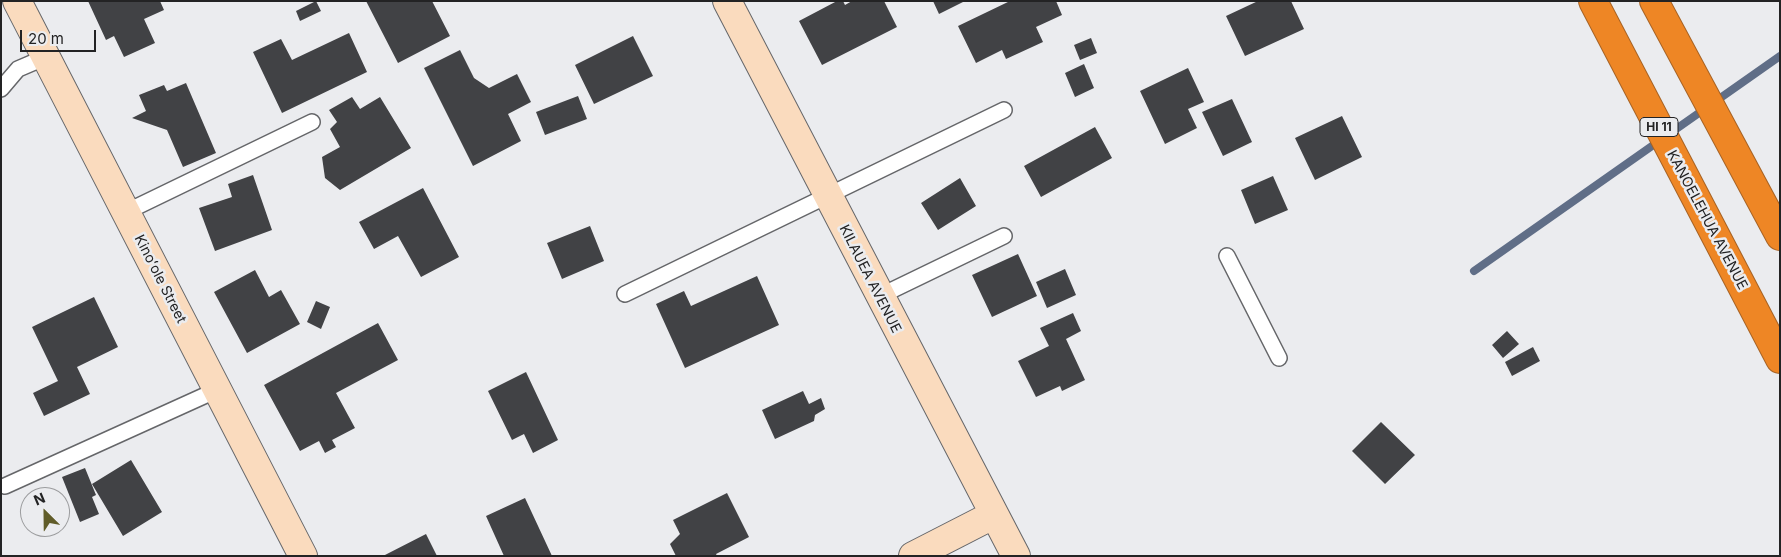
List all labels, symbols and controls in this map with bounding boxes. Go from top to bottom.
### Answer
scale bar [22,20,99,52]
text: 20 m [28,29,64,48]
road number: HI 11 [1640,118,1678,136]
street label: KANOELEHUA AVENUE [1663,147,1751,293]
street label: KILAUEA AVENUE [835,222,905,336]
street label: Kinoʻole Street [131,232,189,326]
north arrow [20,487,70,537]
text: N [31,489,48,509]

